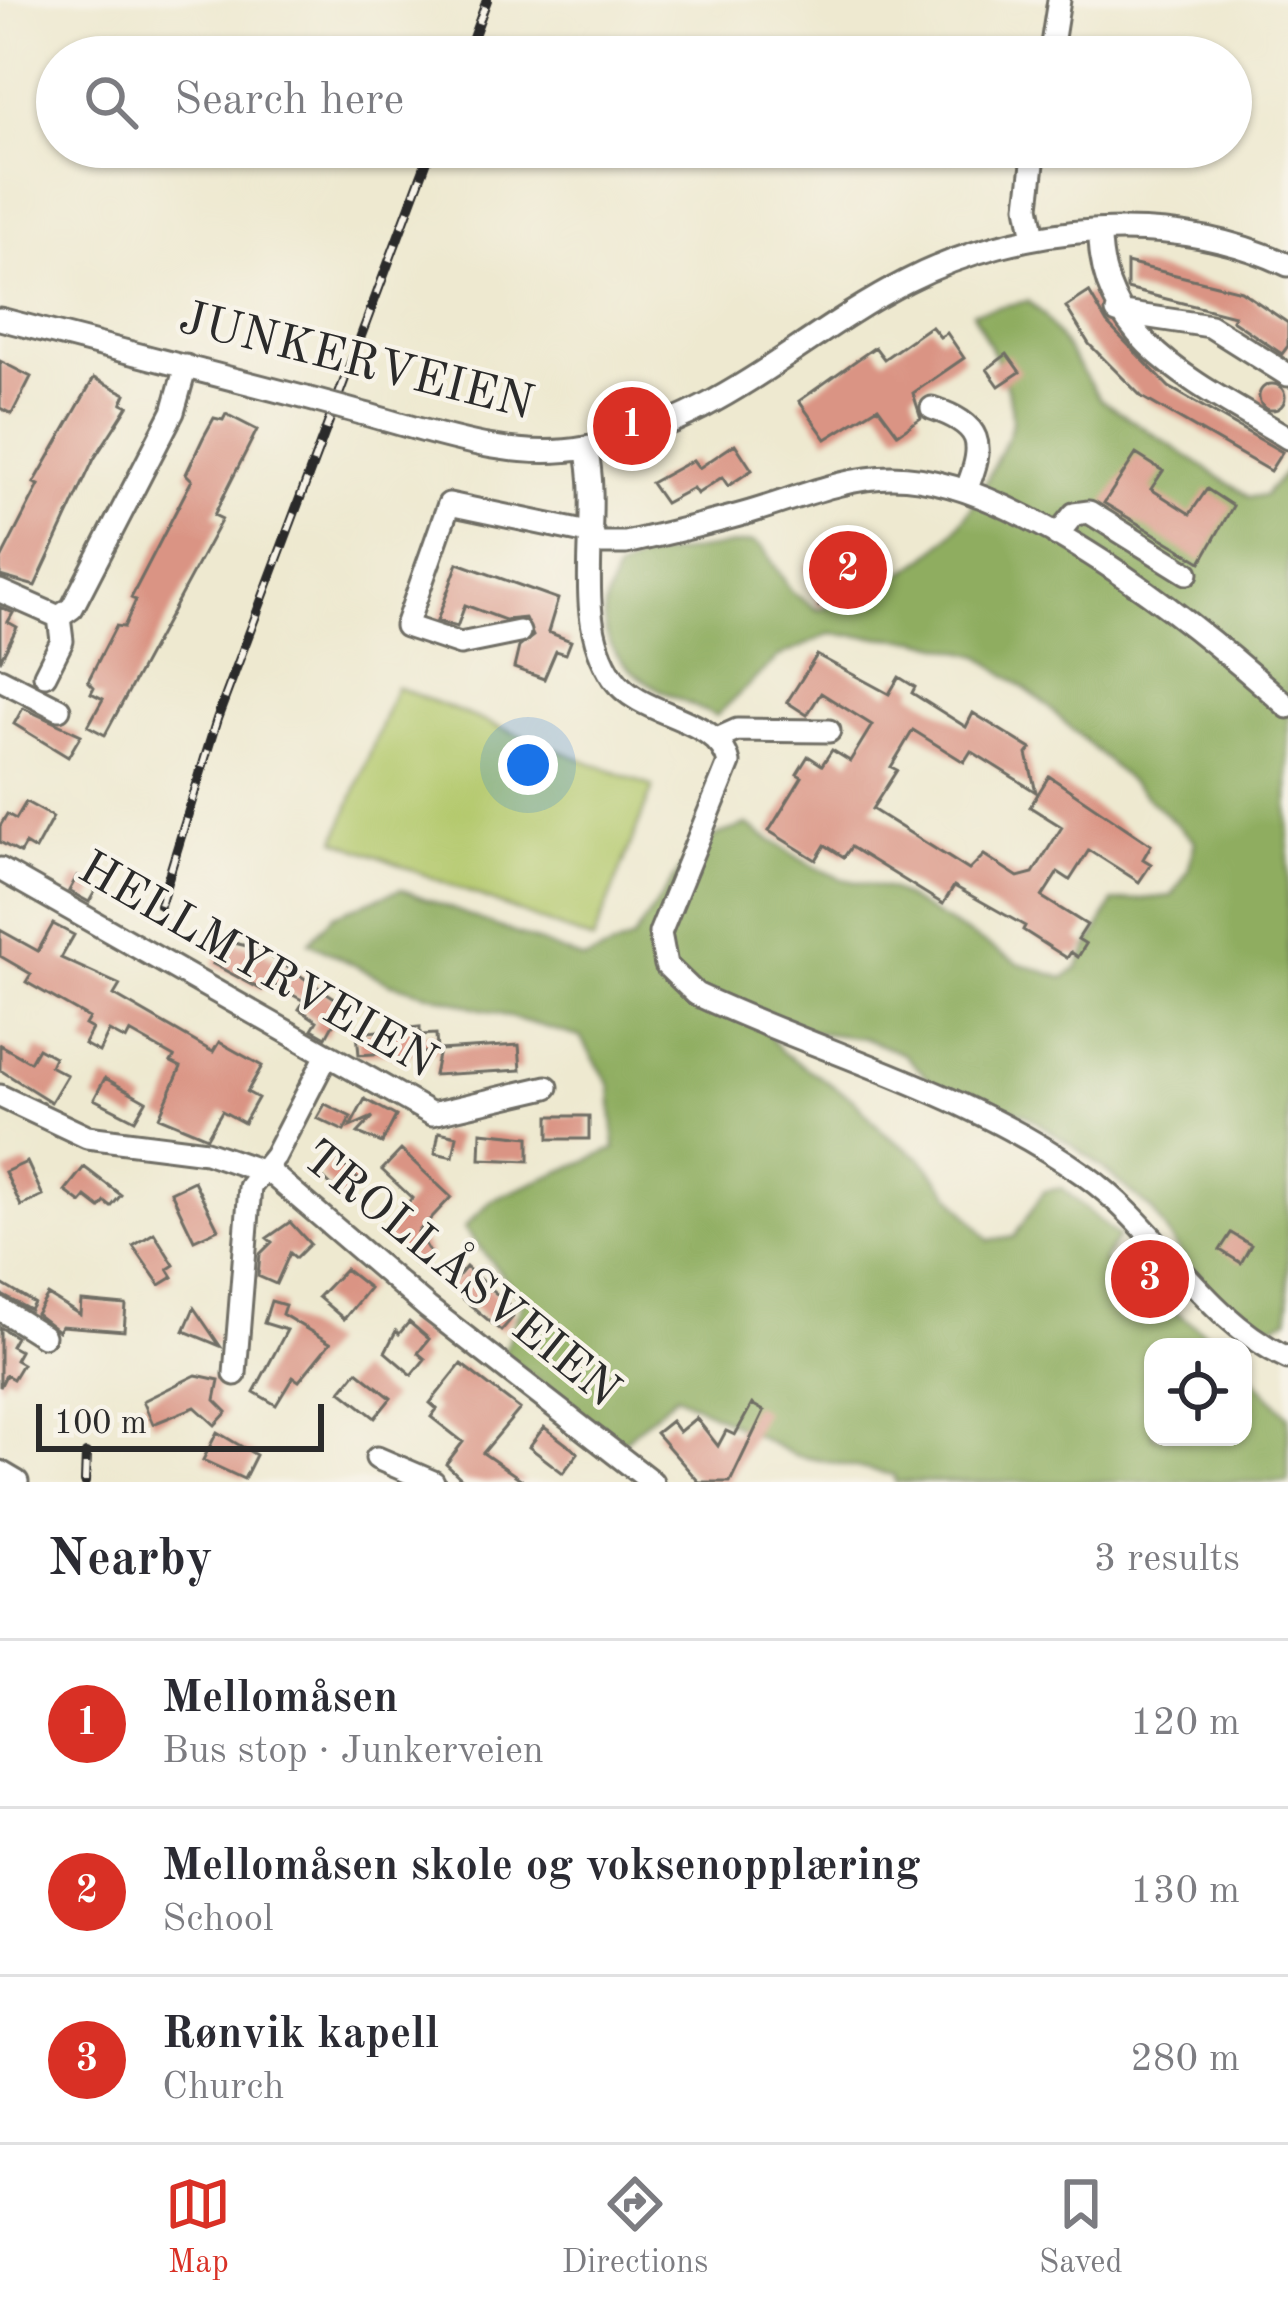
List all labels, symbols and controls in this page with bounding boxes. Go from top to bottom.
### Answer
search box [36,36,1252,168]
icon: search [78,69,144,135]
text: Search here [174,79,404,124]
street label: JUNKERVEIEN [174,295,538,429]
pin: 1 [593,381,671,471]
pin: 2 [809,525,887,615]
your location [498,735,558,795]
street label: HELLMYRVEIEN [70,844,444,1088]
street label: TROLLÅSVEIEN [293,1125,634,1417]
pin: 3 [1111,1234,1189,1324]
map controls [1144,1338,1252,1446]
button: locate [1144,1338,1252,1446]
scale bar [36,1398,324,1451]
text: 100 m [54,1408,147,1441]
text: Nearby [48,1535,213,1586]
text: 3 results [1094,1540,1240,1579]
text: Mellomåsen [162,1677,398,1722]
text: 1 [76,1704,98,1743]
text: 120 m [1130,1704,1240,1743]
text: Bus stop · Junkerveien [162,1732,544,1771]
text: Mellomåsen skole og voksenopplæring [162,1845,921,1890]
text: 2 [76,1872,98,1911]
text: 130 m [1130,1872,1240,1911]
text: School [162,1900,274,1939]
text: Rønvik kapell [162,2013,439,2058]
text: 3 [76,2040,98,2079]
text: 280 m [1130,2040,1240,2079]
text: Church [162,2068,284,2107]
tab: Map [165,2171,231,2284]
tab: Directions [562,2171,708,2284]
tab: Saved [1039,2171,1123,2284]

